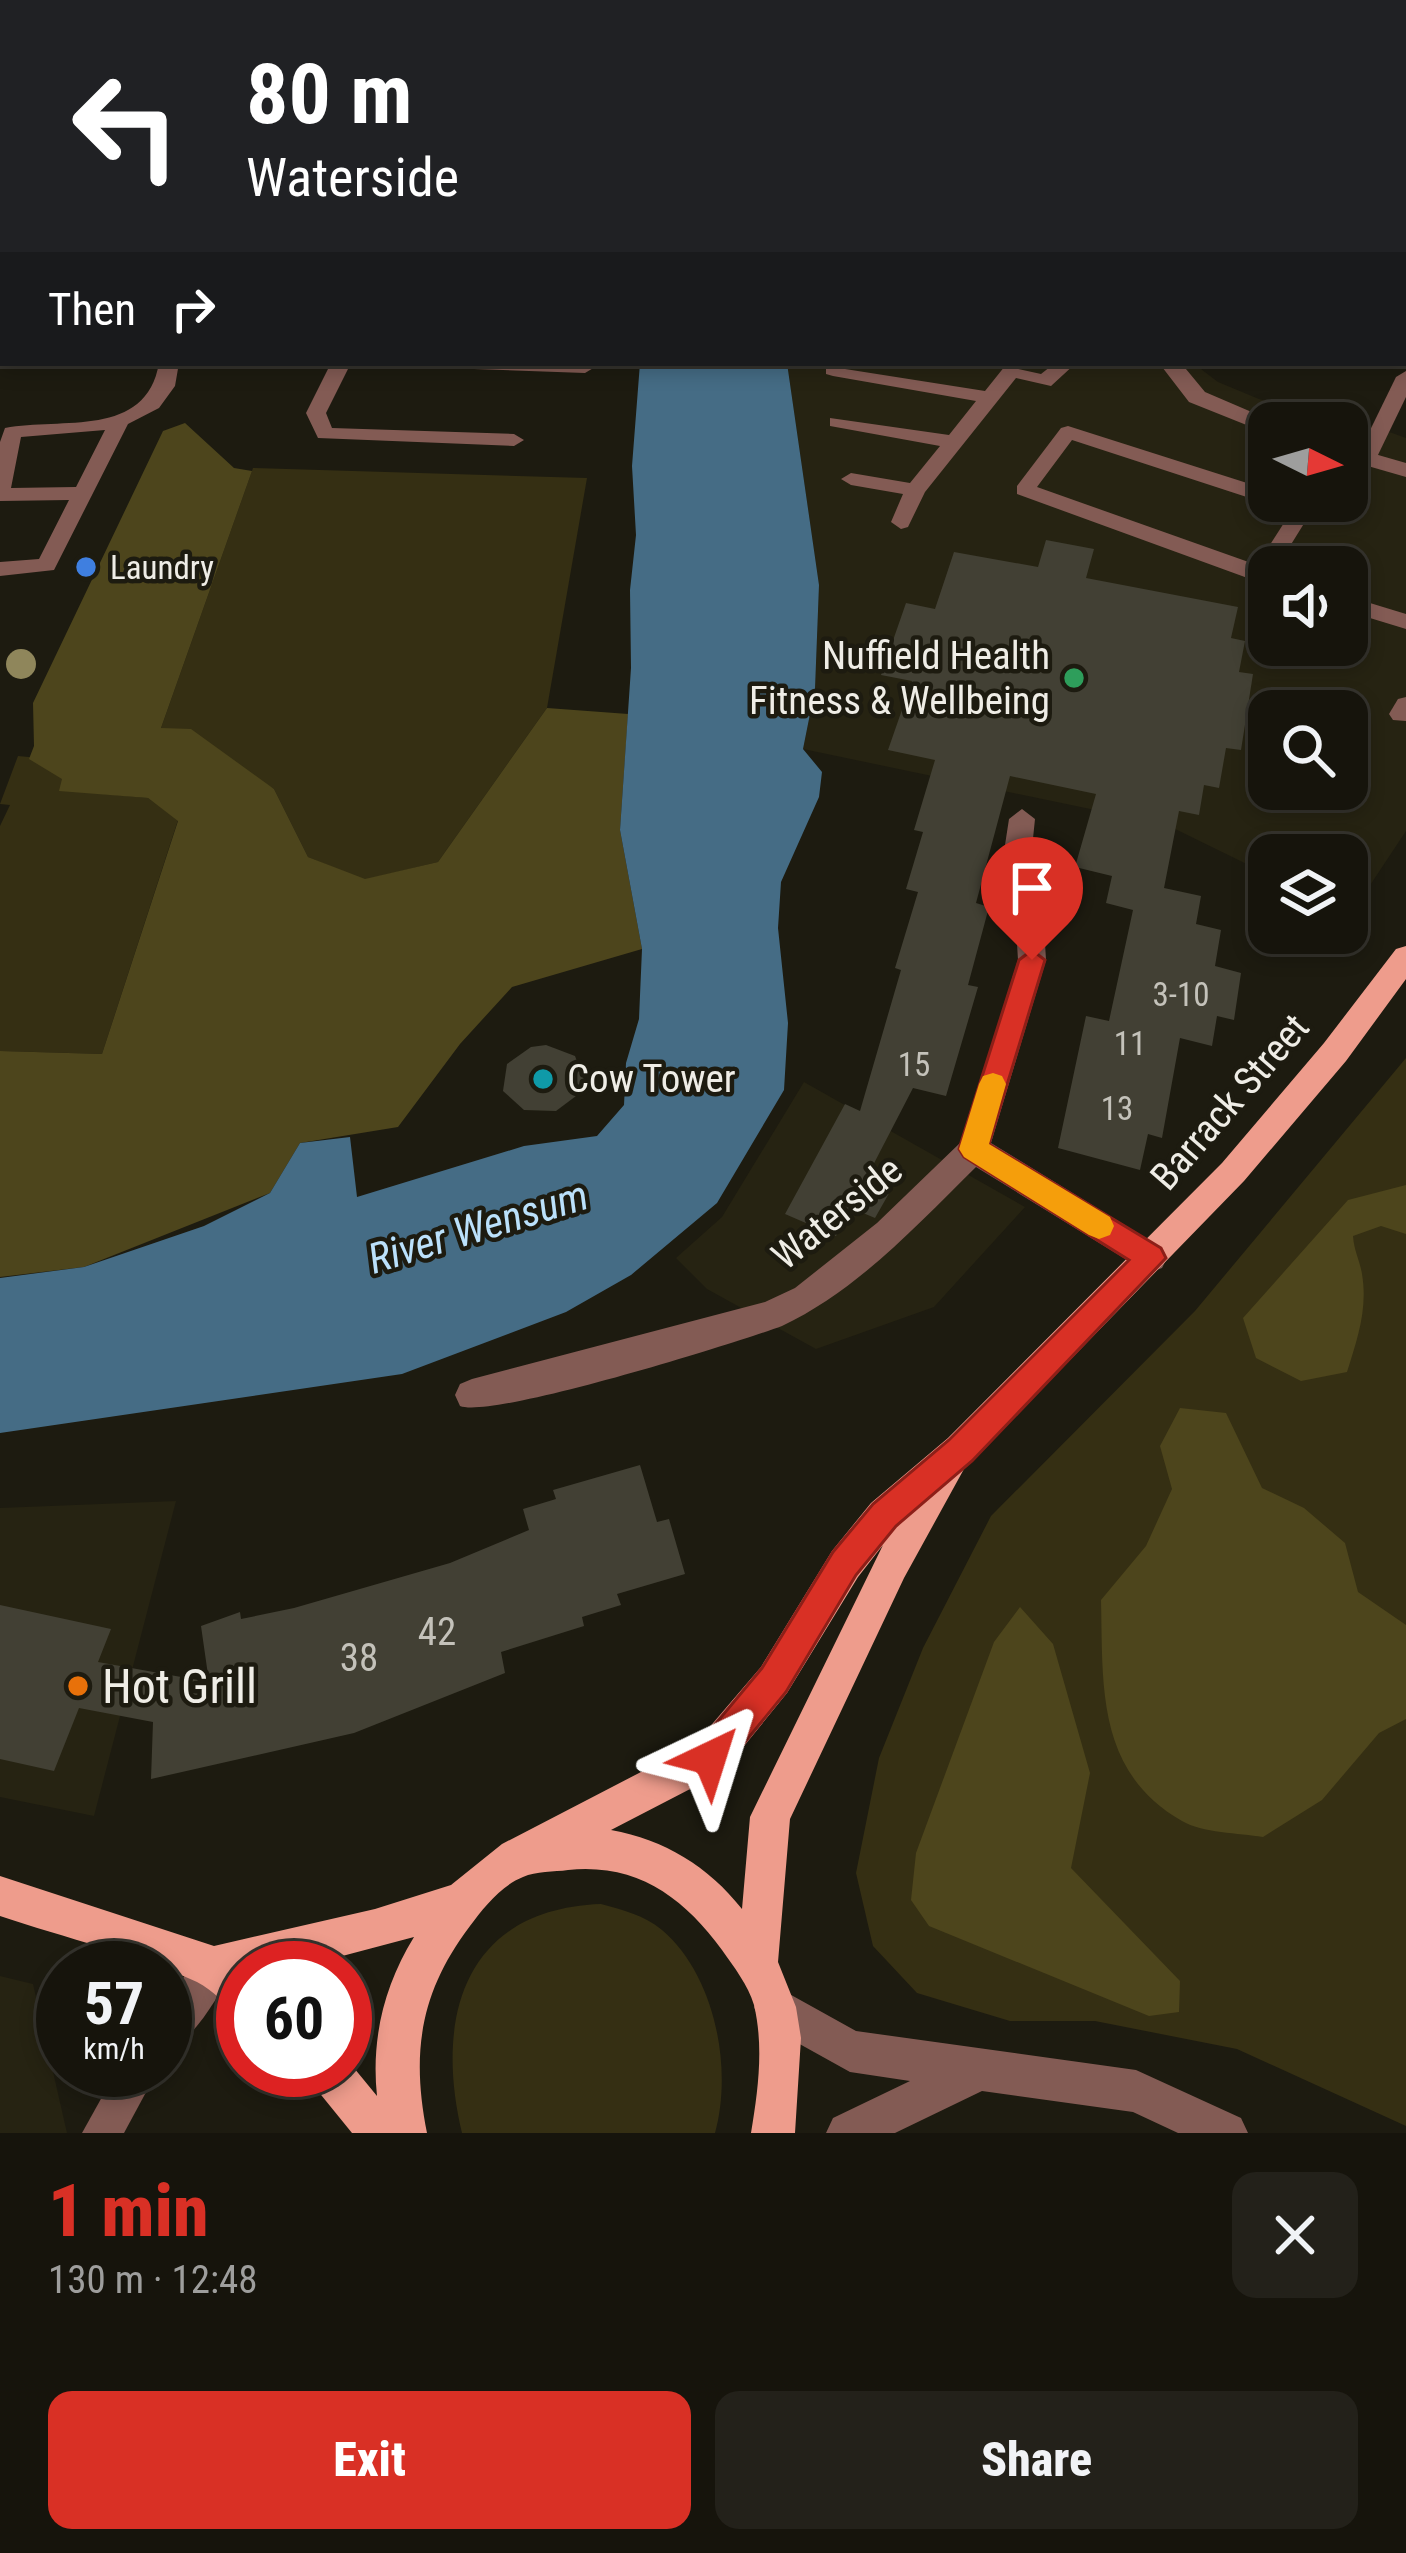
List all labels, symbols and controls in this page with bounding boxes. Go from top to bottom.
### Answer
text: 80 m [246,45,413,144]
icon: left [48,48,204,204]
text: Waterside [246,146,459,209]
icon: right [160,276,226,342]
text: Then [48,283,136,336]
north arrow [1248,402,1368,522]
map controls [1248,402,1368,954]
button: sound [1248,546,1368,666]
place label: Laundry [110,548,214,587]
marker: Laundry [73,554,99,580]
place label: Nuffield Health Fitness & Wellbeing [749,633,1050,724]
marker: Nuffield Health Fitness & Wellbeing [1061,665,1087,691]
button: search [1248,690,1368,810]
button: layers [1248,834,1368,954]
pin [981,837,1083,960]
icon: arrive [999,855,1065,921]
house number: 3-10 [1152,975,1210,1014]
street label: Barrack Street [1141,1005,1319,1199]
house number: 11 [1114,1024,1146,1063]
house number: 15 [898,1045,930,1084]
place label: Cow Tower [567,1056,736,1102]
marker: Cow Tower [530,1066,556,1092]
house number: 13 [1101,1089,1133,1128]
street label: Waterside [763,1147,911,1279]
water label: River Wensum [362,1170,594,1284]
house number: 42 [418,1609,456,1655]
house number: 38 [340,1635,378,1681]
place label: Hot Grill [102,1658,257,1715]
marker: Hot Grill [65,1673,91,1699]
position arrow [647,1695,773,1821]
speed limit sign: 60 [216,1941,372,2097]
text: 57 [84,1968,144,2039]
text: km/h [83,2031,145,2066]
text: 1 min [48,2169,209,2254]
button: close [1232,2172,1358,2298]
text: 130 m · 12:48 [48,2257,258,2303]
button: Exit [48,2391,691,2529]
button: Share [715,2391,1358,2529]

